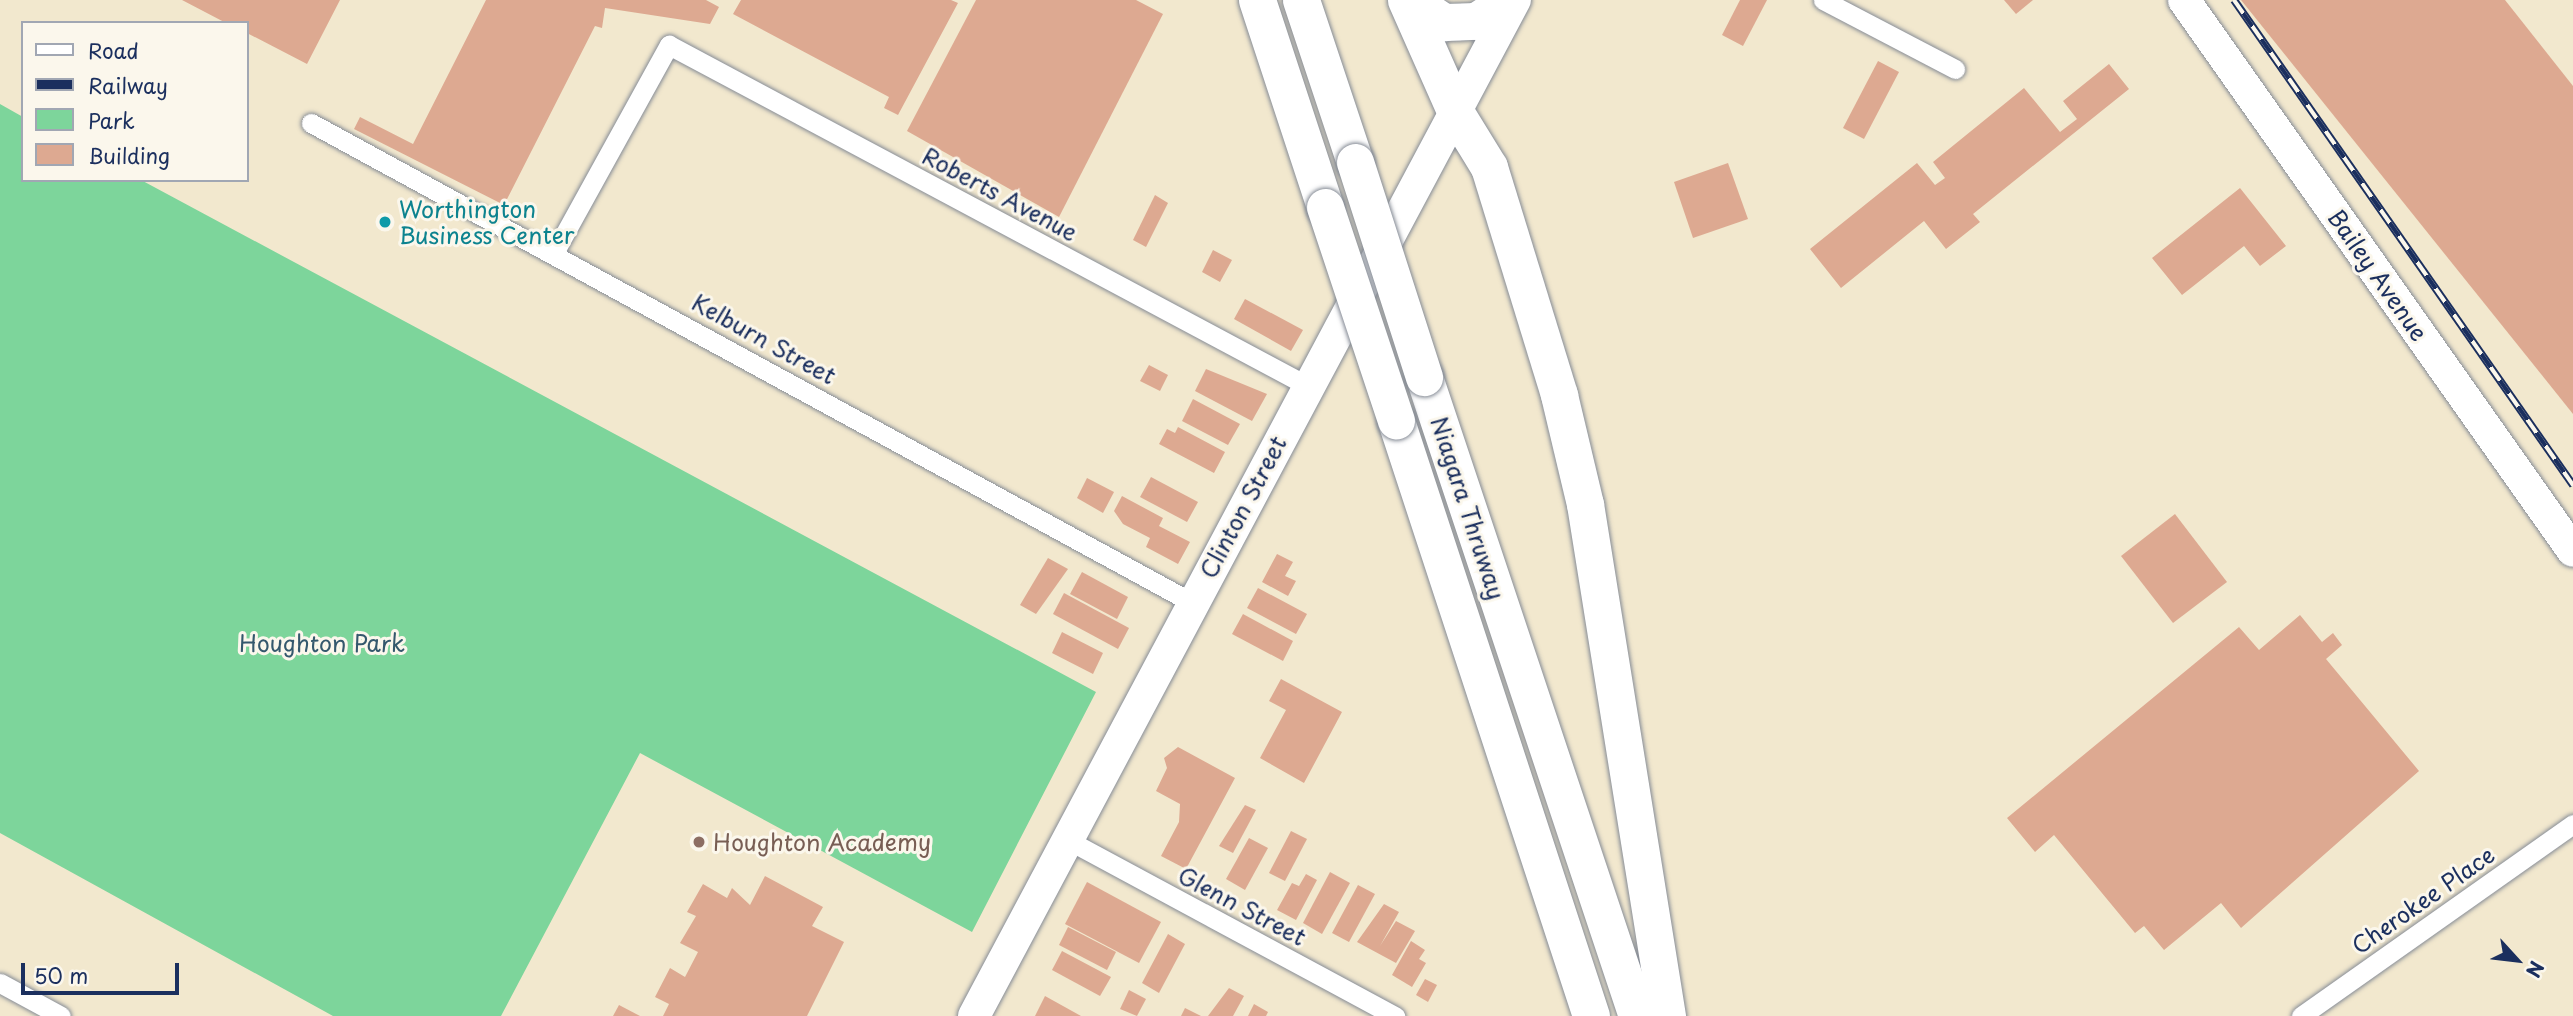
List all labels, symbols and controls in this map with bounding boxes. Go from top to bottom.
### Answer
legend [21,21,248,182]
text: Road [88,34,139,66]
text: Railway [88,69,168,101]
text: Park [88,104,135,136]
text: Building [88,139,170,171]
street label: Roberts Avenue [918,142,1082,246]
place label: Worthington Business Center [399,195,576,249]
street label: Bailey Avenue [2322,204,2434,346]
marker: Worthington Business Center [377,214,393,230]
street label: Kelburn Street [687,288,841,390]
street label: Niagara Thruway [1425,412,1511,604]
street label: Clinton Street [1194,432,1292,582]
park label: Houghton Park [239,629,405,657]
place label: Houghton Academy [713,828,931,856]
marker: Houghton Academy [691,834,707,850]
street label: Cherokee Place [2346,840,2500,960]
street label: Glenn Street [1173,861,1311,951]
north arrow [2482,925,2552,995]
scale bar [24,950,182,994]
text: N [2520,956,2552,983]
text: 50 m [34,959,88,991]

